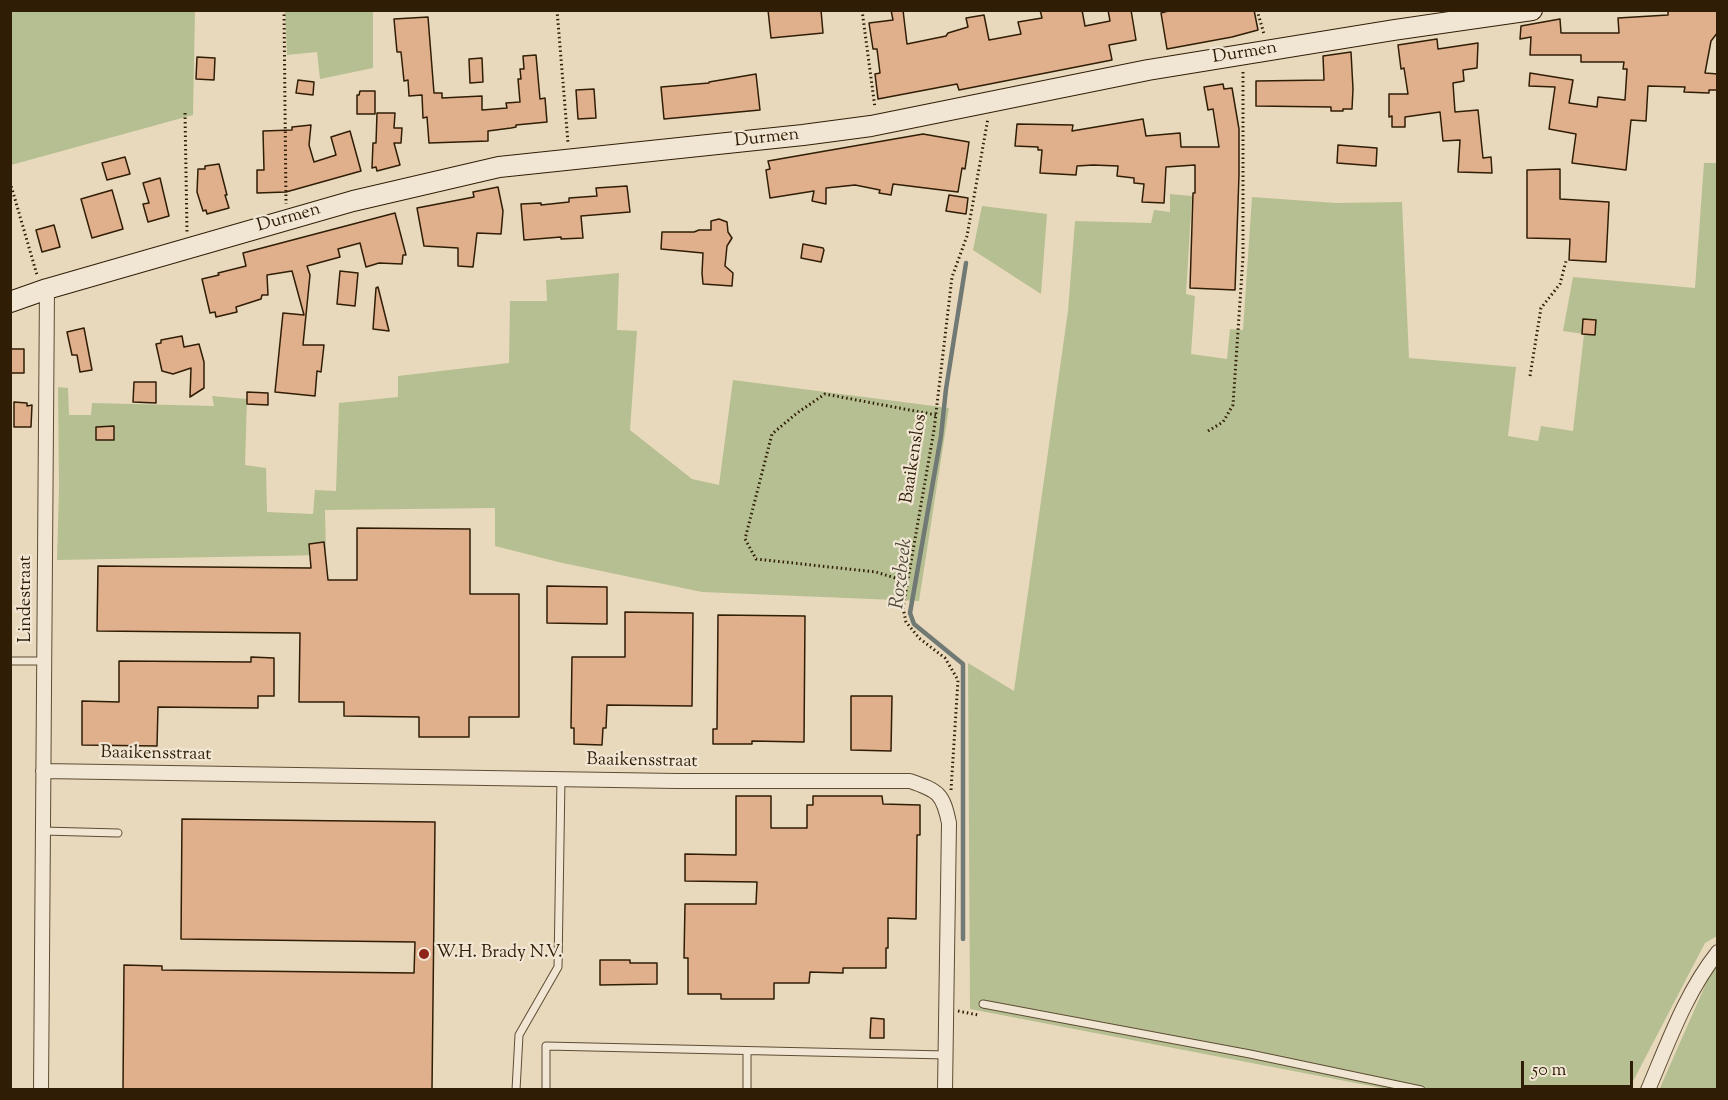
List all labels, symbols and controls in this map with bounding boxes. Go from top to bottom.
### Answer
street label: Durmen [1211,38,1279,70]
street label: Durmen [733,125,801,153]
street label: Durmen [255,200,323,238]
street label: Baaikenslos [897,413,933,505]
water label: Rozebeek [887,537,919,611]
street label: Lindestraat [16,555,38,643]
street label: Baaikensstraat [100,743,212,767]
street label: Baaikensstraat [586,750,698,774]
place label: W.H. Brady N.V. [436,943,563,965]
marker: W.H. Brady N.V. [417,947,431,961]
scale bar [1524,1049,1636,1087]
text: 50 m [1532,1058,1566,1084]

